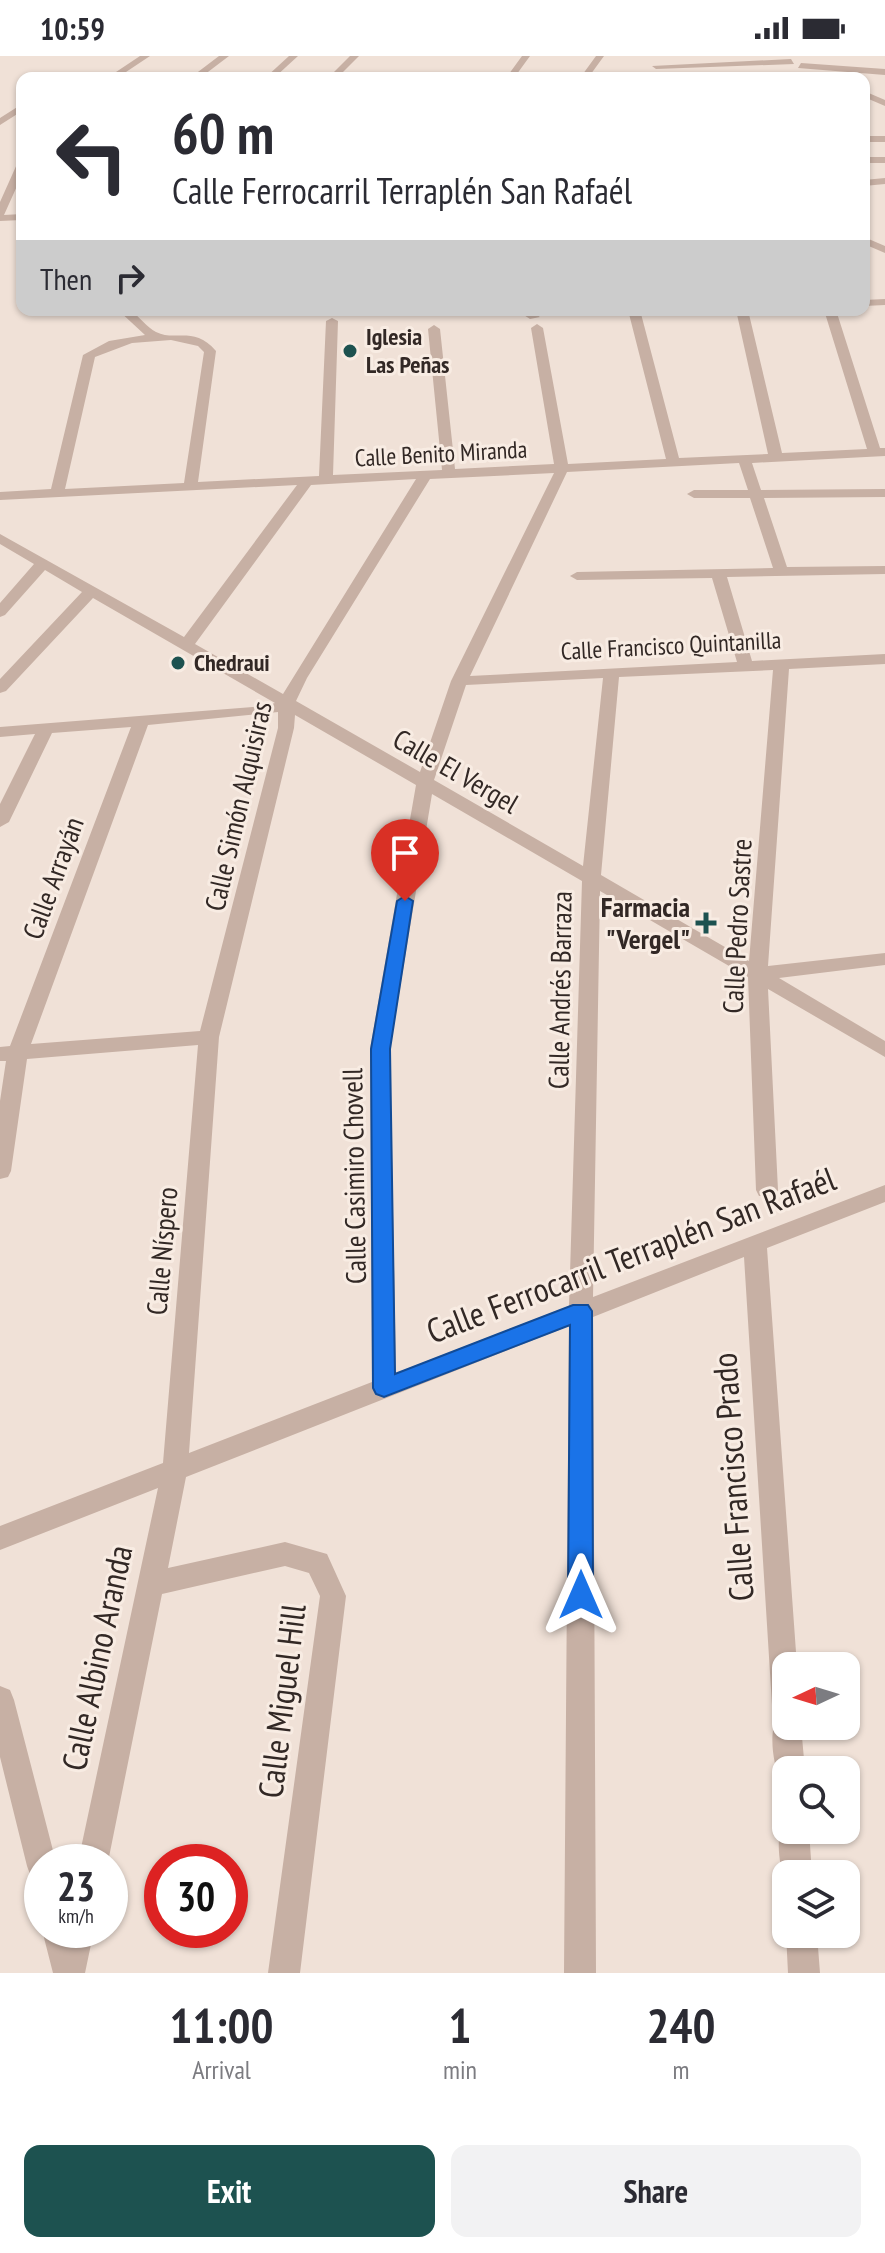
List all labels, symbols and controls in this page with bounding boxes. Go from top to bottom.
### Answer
text: 10:59 [40,9,105,48]
text: 60 m [172,97,274,169]
icon: left [40,104,144,208]
text: Calle Ferrocarril Terraplén San Rafaél [172,167,632,214]
icon: right [108,256,152,300]
text: Then [40,259,92,298]
place label: Iglesia Las Peñas [366,321,450,380]
marker: Iglesia Las Peñas [341,342,359,360]
street label: Calle Benito Miranda [354,434,528,473]
street label: Calle Francisco Quintanilla [560,624,782,667]
place label: Chedraui [194,647,270,678]
marker: Chedraui [169,654,187,672]
street label: Calle Simón Alquisiras [195,697,280,914]
street label: Calle El Vergel [387,720,526,822]
street label: Calle Arrayán [13,812,92,944]
pin [371,819,439,901]
icon: arrive [383,831,427,875]
street label: Calle Pedro Sastre [713,838,760,1014]
place label: Farmacia "Vergel" [601,888,690,957]
street label: Calle Andrés Barraza [539,891,580,1089]
marker: Farmacia "Vergel" [697,914,715,932]
street label: Calle Casimiro Chovell [333,1067,374,1284]
street label: Calle Ferrocarril Terraplén San Rafaél [420,1156,841,1352]
street label: Calle Níspero [137,1185,186,1316]
street label: Calle Francisco Prado [701,1351,763,1603]
street label: Calle Albino Aranda [51,1541,141,1774]
position arrow [539,1553,623,1637]
street label: Calle Miguel Hill [247,1601,315,1800]
north arrow [772,1652,860,1740]
map controls [772,1652,860,1948]
button: search [772,1756,860,1844]
speed limit sign: 30 [144,1844,248,1948]
text: 23 [57,1860,95,1912]
button: layers [772,1860,860,1948]
text: km/h [58,1903,94,1929]
text: 11:00 [170,1994,273,2056]
text: 1 [449,1994,471,2056]
text: 240 [647,1994,715,2056]
text: Arrival [192,2053,251,2086]
text: min [443,2053,477,2086]
text: m [673,2053,689,2086]
button: Exit [24,2145,435,2237]
button: Share [451,2145,861,2237]

